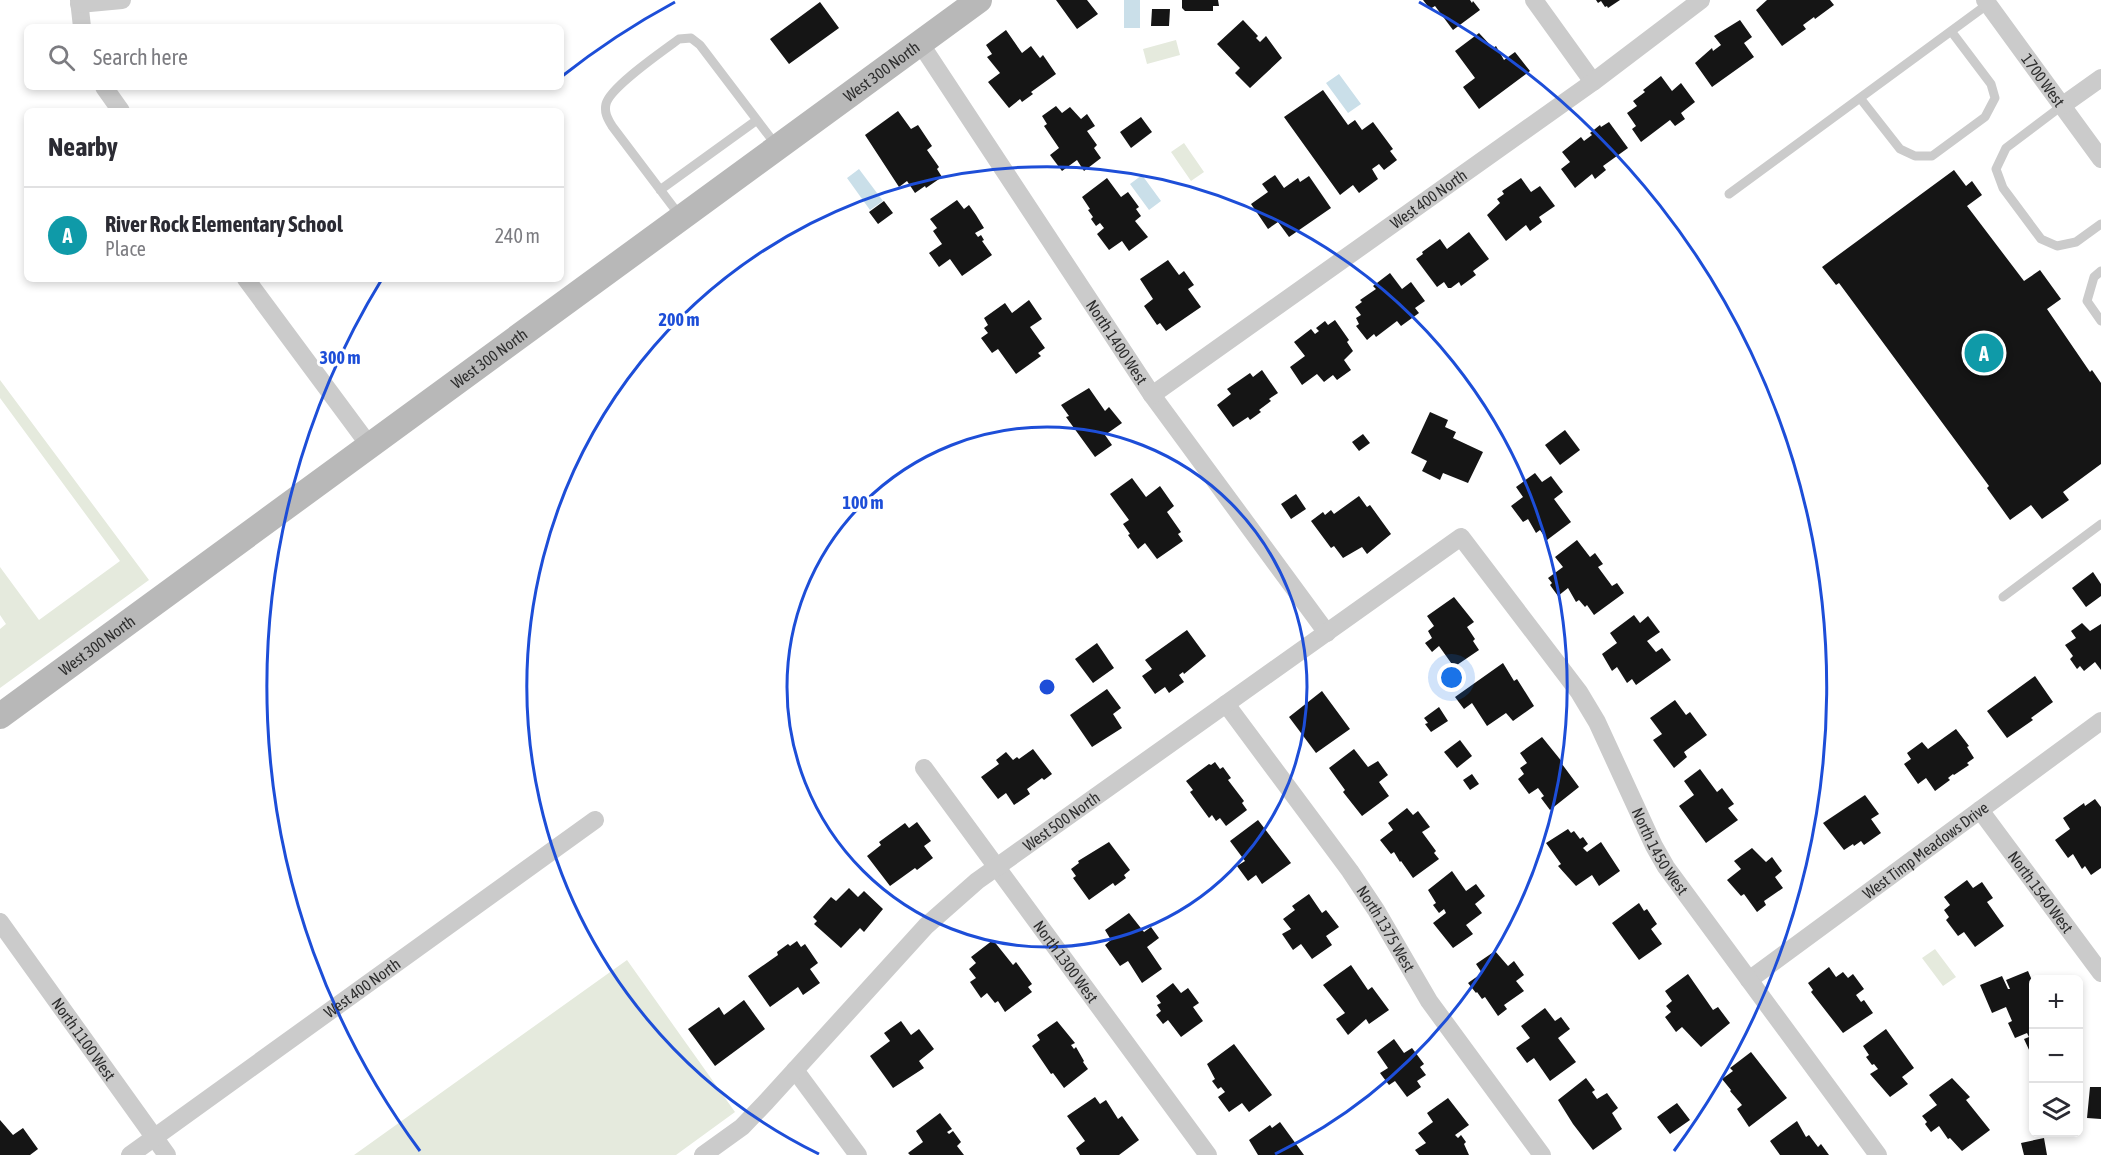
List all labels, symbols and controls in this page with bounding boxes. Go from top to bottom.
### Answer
search box [24,24,564,90]
street label: West 300 North [840,38,923,105]
icon: search [45,41,78,74]
text: Search here [93,44,188,70]
street label: 1700 West [2018,50,2069,110]
text: Nearby [48,132,118,162]
street label: West 400 North [1387,166,1470,232]
text: River Rock Elementary School [105,211,343,237]
text: A [63,224,72,247]
text: 240 m [495,224,540,247]
text: Place [105,237,146,260]
street label: North 1400 West [1083,296,1151,388]
text: 200 m [659,309,699,330]
street label: West 300 North [448,325,531,392]
pin: A [1964,330,2004,376]
text: 300 m [320,347,360,368]
text: 100 m [843,492,883,513]
street label: West 300 North [55,611,138,679]
your location [1437,663,1466,692]
centre of rings [1037,677,1057,697]
street label: West 500 North [1020,788,1103,854]
street label: West Timp Meadows Drive [1859,798,1992,902]
street label: North 1450 West [1629,805,1692,898]
street label: North 1540 West [2005,848,2077,937]
street label: North 1375 West [1353,882,1419,975]
street label: North 1300 West [1030,917,1102,1006]
street label: West 400 North [320,954,404,1021]
map controls [2029,975,2083,1137]
button: + [2029,975,2083,1029]
street label: North 1100 West [48,994,120,1084]
button: − [2029,1029,2083,1083]
button: layers [2029,1083,2083,1137]

